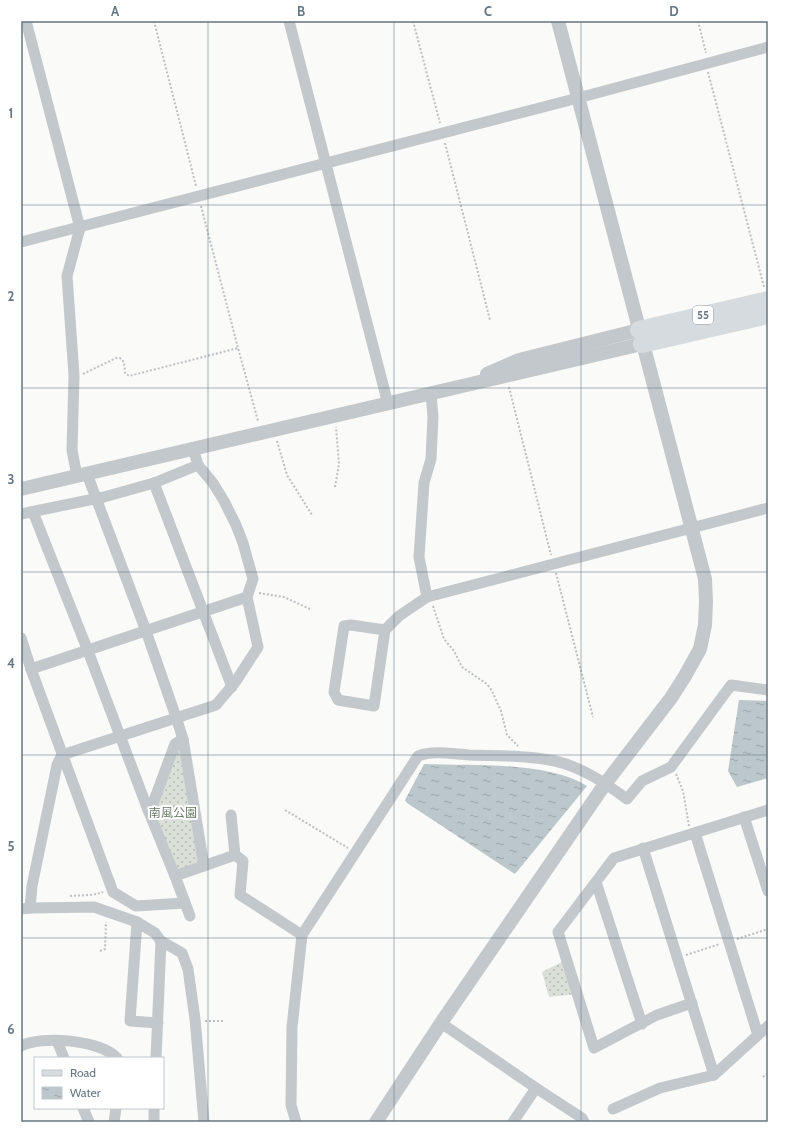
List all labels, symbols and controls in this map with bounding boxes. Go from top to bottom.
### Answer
text: A [111,3,120,19]
text: B [297,3,305,19]
text: C [484,3,492,19]
text: D [669,3,679,19]
text: 1 [9,105,13,121]
text: 2 [8,288,15,304]
road number: 55 [693,306,713,324]
text: 3 [7,471,15,487]
text: 4 [7,655,15,671]
park label: 南風公園 [149,805,197,820]
text: 5 [8,838,15,854]
text: 6 [7,1021,15,1037]
legend [34,1057,164,1109]
text: Road [70,1065,96,1080]
text: Water [70,1085,101,1100]

